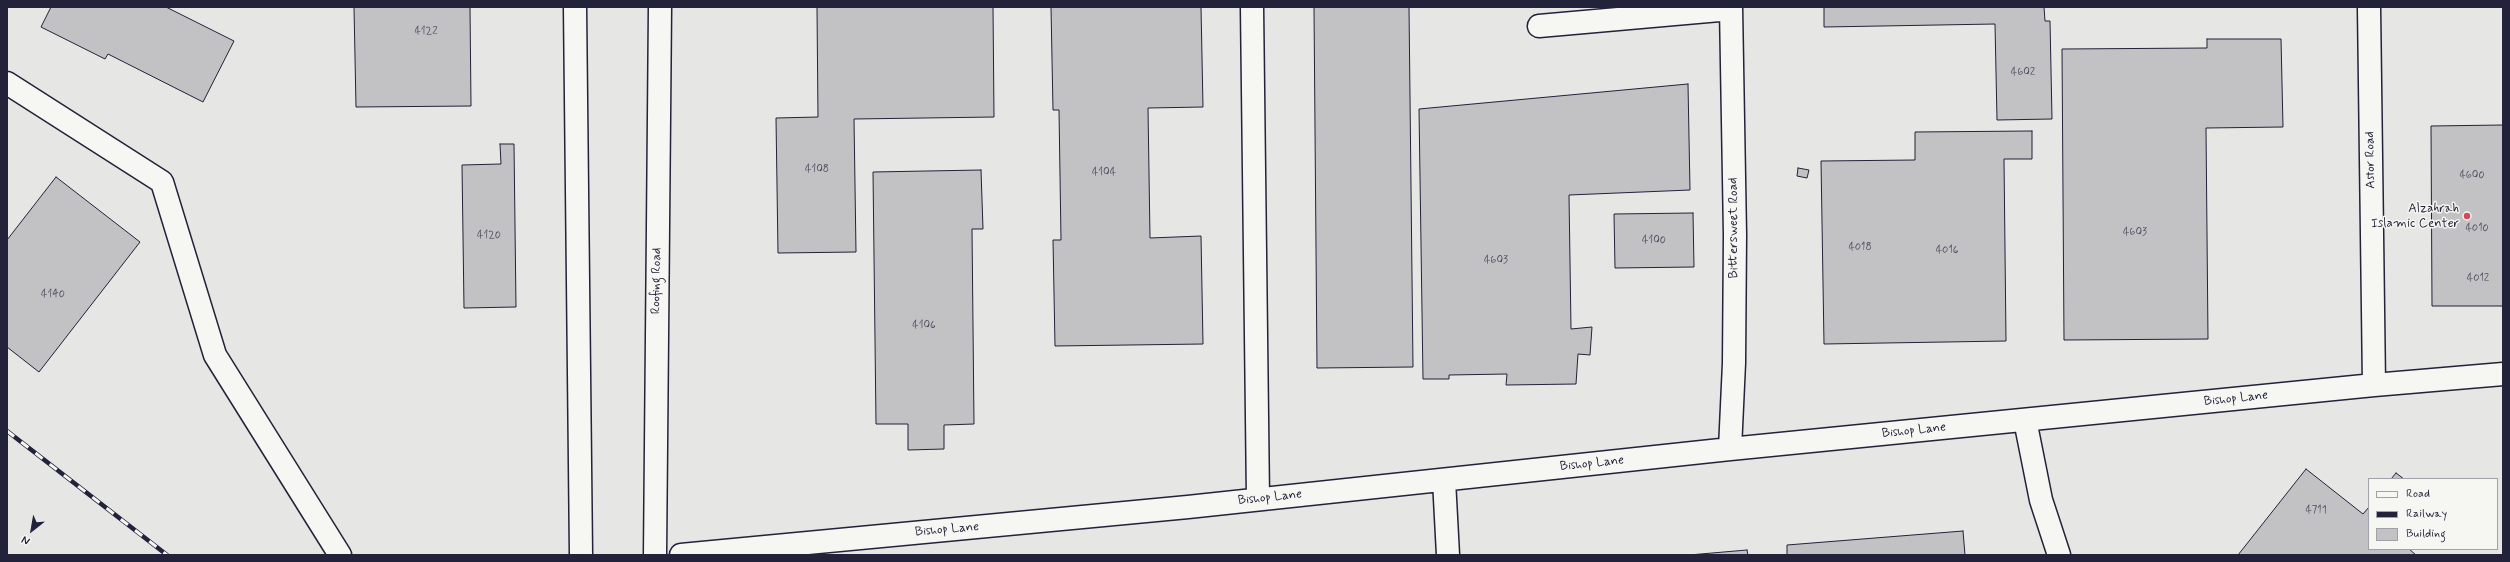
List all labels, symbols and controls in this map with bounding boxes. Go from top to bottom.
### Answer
house number: 4122 [414,25,438,39]
house number: 4602 [2011,66,2035,80]
street label: Astor Road [2363,131,2379,189]
house number: 4108 [805,163,829,177]
house number: 4104 [1092,166,1116,180]
house number: 4600 [2459,169,2485,183]
street label: Bittersweet Road [1726,177,1742,279]
place label: Alzahrah Islamic Center [2371,201,2459,232]
marker: Alzahrah Islamic Center [2462,211,2472,221]
house number: 4010 [2465,222,2489,236]
house number: 4603 [2123,226,2147,240]
house number: 4120 [477,229,501,243]
house number: 4100 [1642,234,1666,248]
house number: 4018 [1848,241,1872,255]
house number: 4016 [1936,244,1958,258]
street label: Roofing Road [649,248,665,314]
house number: 4603 [1484,254,1508,268]
house number: 4012 [2467,272,2489,286]
house number: 4140 [41,288,65,302]
house number: 4106 [912,319,936,333]
street label: Bishop Lane [2203,388,2269,410]
street label: Bishop Lane [1881,420,1947,442]
street label: Bishop Lane [1559,453,1625,475]
legend [2368,478,2498,550]
text: Road [2406,486,2430,502]
street label: Bishop Lane [1237,487,1303,509]
house number: 4711 [2305,504,2327,518]
text: Railway [2406,506,2447,522]
north arrow [12,510,52,550]
street label: Bishop Lane [914,519,980,541]
text: Building [2406,526,2446,542]
text: N [19,532,33,548]

